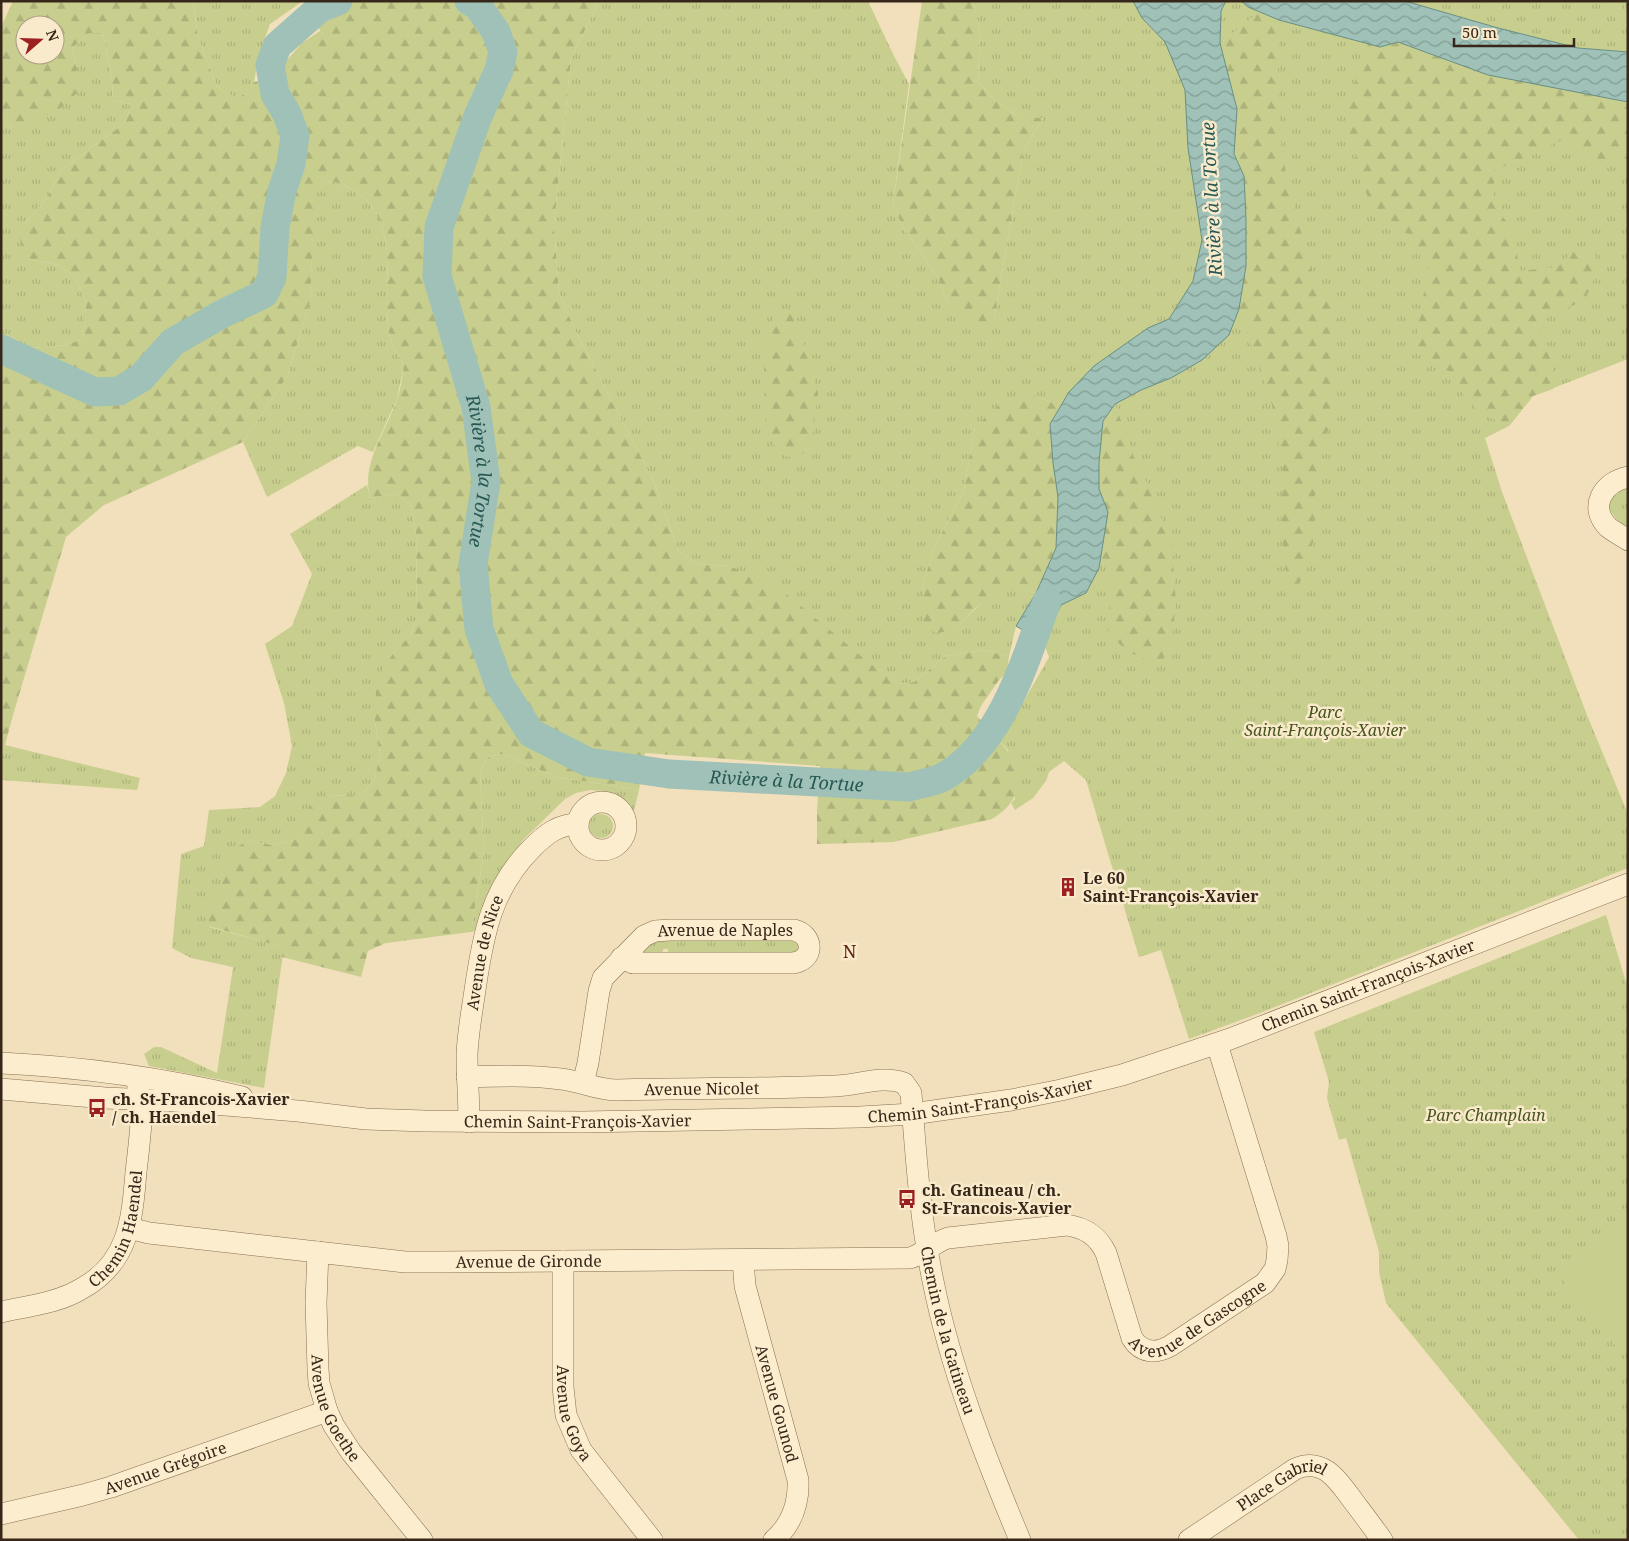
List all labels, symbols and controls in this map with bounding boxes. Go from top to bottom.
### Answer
north arrow [15,15,65,65]
scale bar [1454,15,1574,47]
text: 50 m [1462,22,1497,42]
text: N [42,27,64,44]
water label: Rivière à la Tortue [1195,121,1227,278]
water label: Rivière à la Tortue [461,390,499,549]
park label: Parc Saint-François-Xavier [1244,701,1406,741]
water label: Rivière à la Tortue [708,764,864,797]
place label: Le 60 Saint-François-Xavier [1083,867,1259,907]
building icon: Le 60 Saint-François-Xavier [1057,876,1079,898]
street label: Avenue de Nice [461,891,508,1012]
street label: Avenue de Naples [657,919,793,942]
street label: Chemin Saint-François-Xavier [1258,934,1478,1037]
district label: N [843,939,857,963]
street label: Chemin Saint-François-Xavier [867,1071,1095,1128]
street label: Avenue Nicolet [644,1077,760,1100]
place label: ch. St-Francois-Xavier / ch. Haendel [112,1088,290,1128]
bus stop icon: ch. St-Francois-Xavier / ch. Haendel [86,1097,108,1119]
park label: Parc Champlain [1425,1104,1546,1126]
street label: Chemin Saint-François-Xavier [464,1109,692,1133]
street label: Chemin Haendel [84,1169,147,1292]
place label: ch. Gatineau / ch. St-Francois-Xavier [922,1179,1072,1219]
bus stop icon: ch. Gatineau / ch. St-Francois-Xavier [896,1188,918,1210]
street label: Chemin de la Gatineau [916,1244,981,1417]
street label: Avenue de Gironde [456,1250,602,1273]
street label: Avenue de Gascogne [1124,1274,1270,1362]
street label: Avenue Gounod [750,1342,804,1465]
street label: Avenue Goethe [307,1354,366,1466]
street label: Avenue Goya [552,1365,597,1466]
street label: Avenue Grégoire [102,1436,229,1499]
street label: Place Gabriel [1232,1454,1332,1516]

